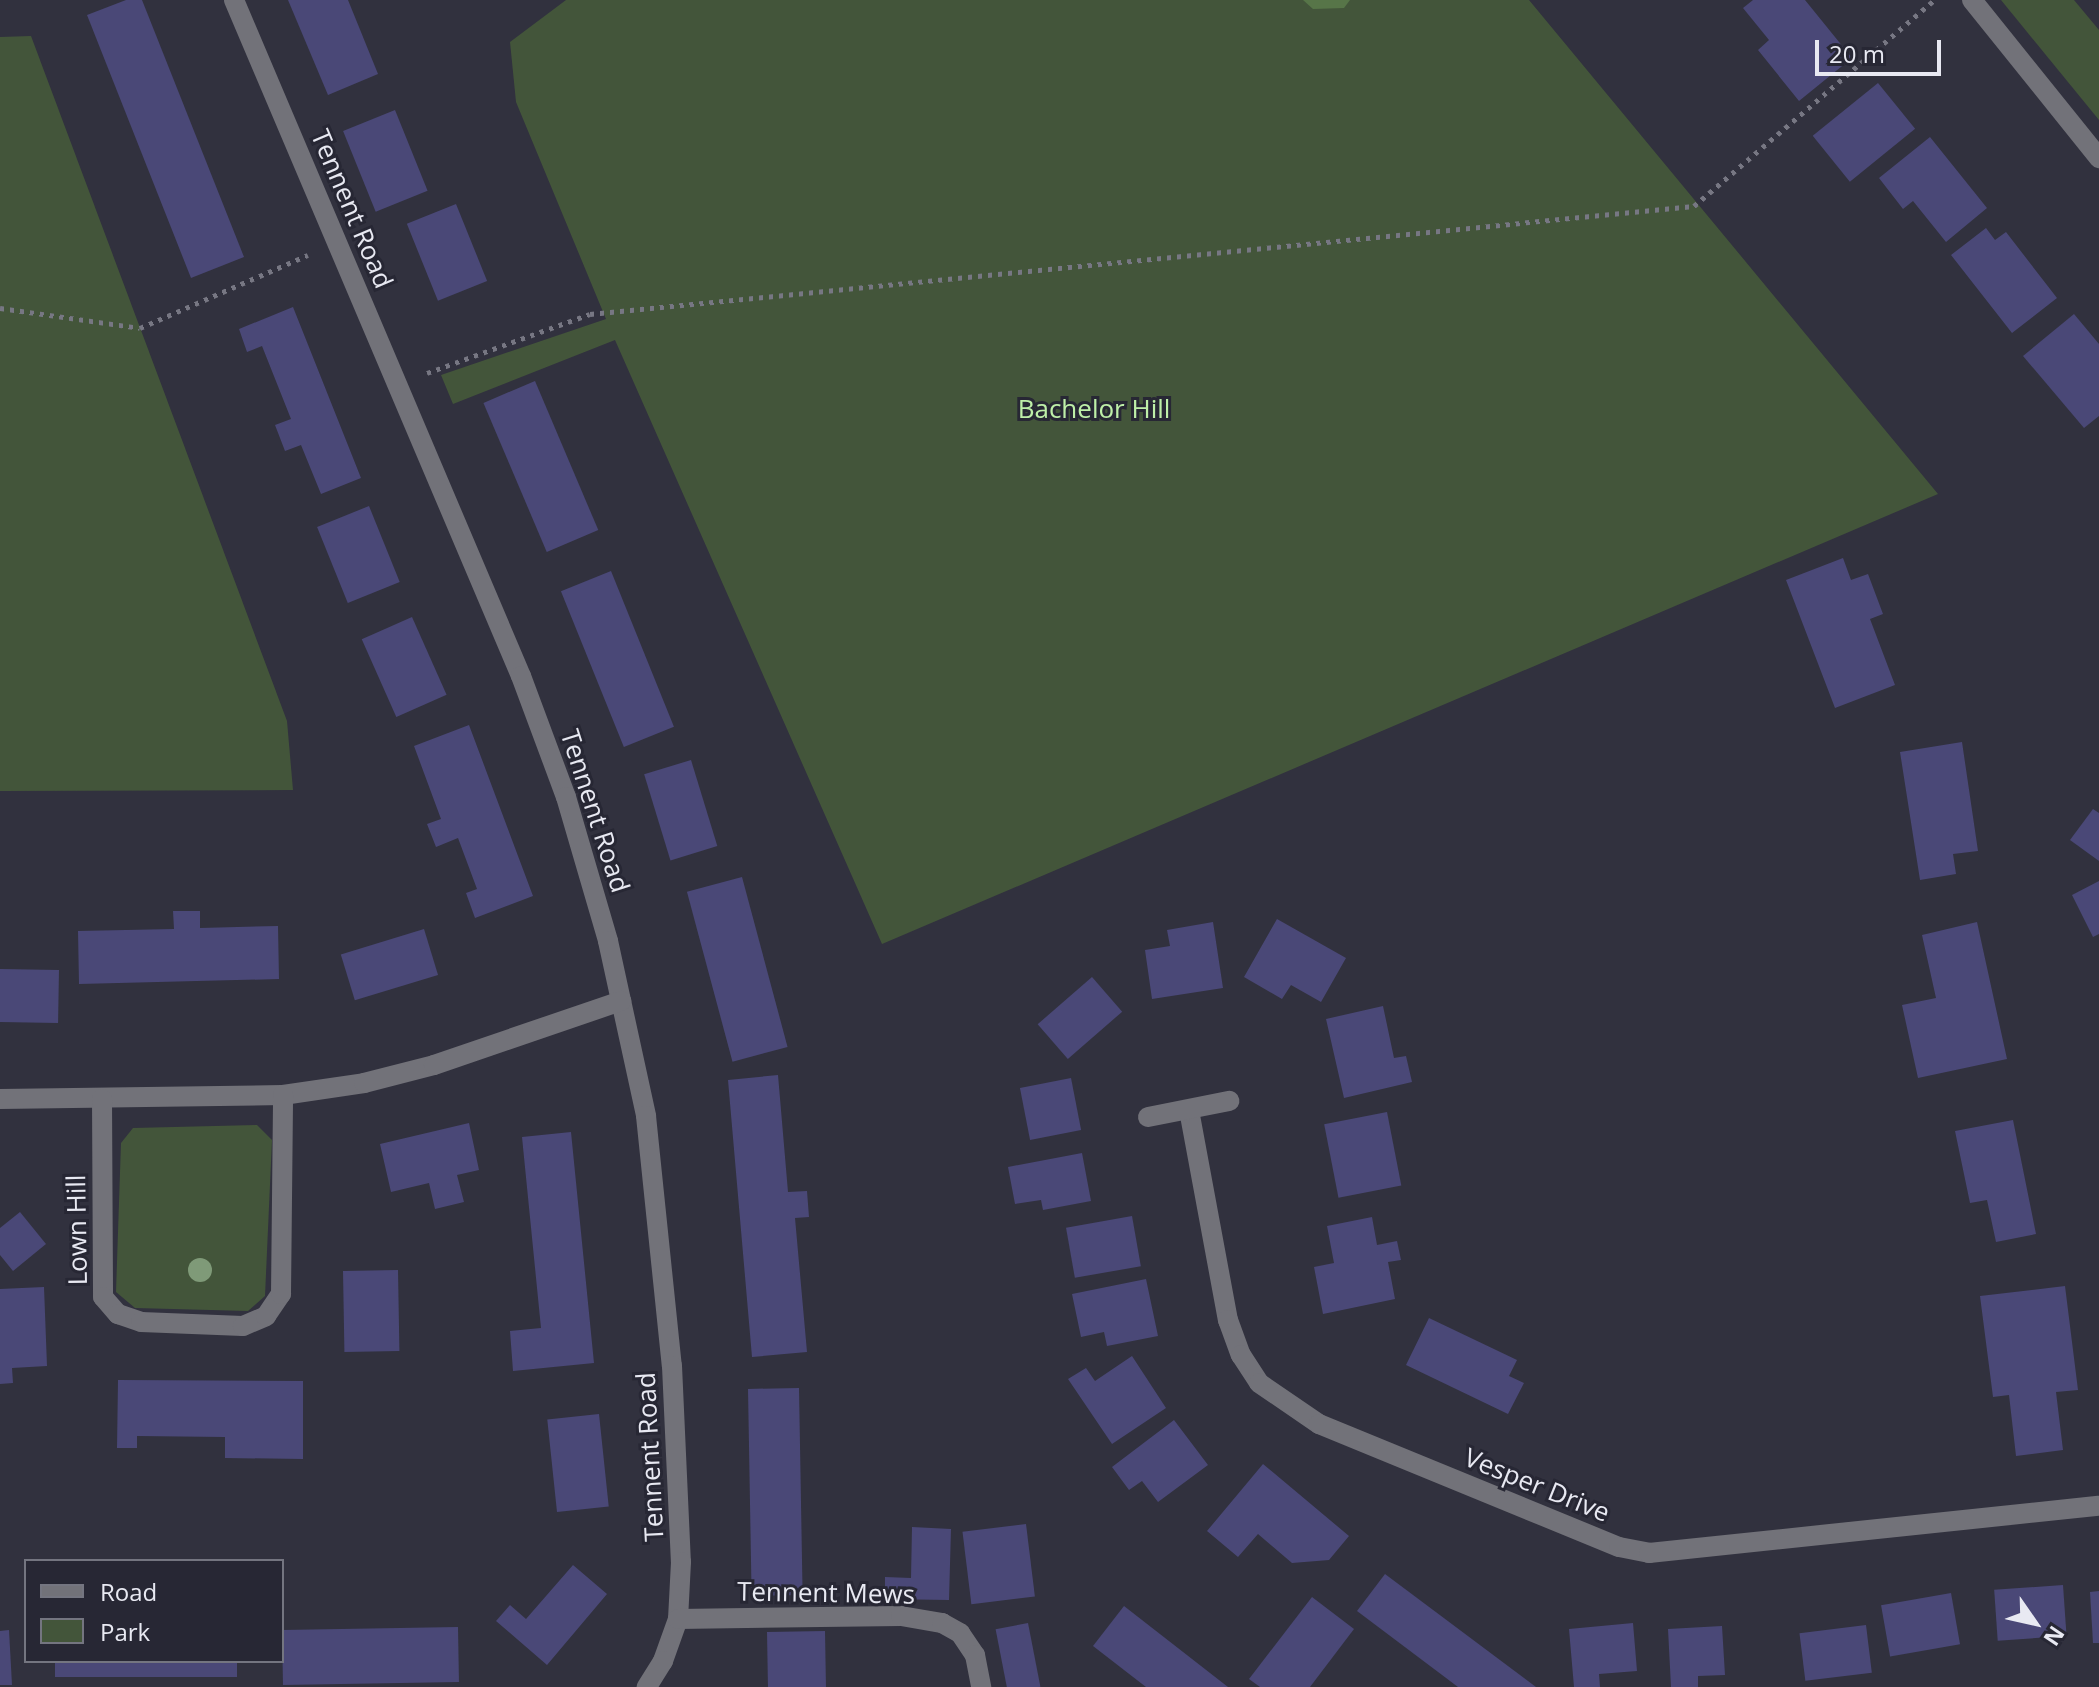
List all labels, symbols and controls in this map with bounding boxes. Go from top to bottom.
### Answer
scale bar [1819,24,1945,74]
text: 20 m [1829,37,1885,70]
street label: Tennent Road [305,125,399,293]
park label: Bachelor Hill [1018,393,1170,425]
street label: Tennent Road [554,726,636,896]
street label: Lown Hill [60,1174,94,1286]
street label: Tennent Road [630,1372,670,1542]
street label: Vesper Drive [1460,1442,1614,1528]
legend [24,1559,284,1663]
text: Road [100,1575,157,1608]
street label: Tennent Mews [737,1576,915,1610]
north arrow [1995,1583,2075,1663]
text: Park [100,1615,150,1648]
text: N [2037,1621,2072,1652]

